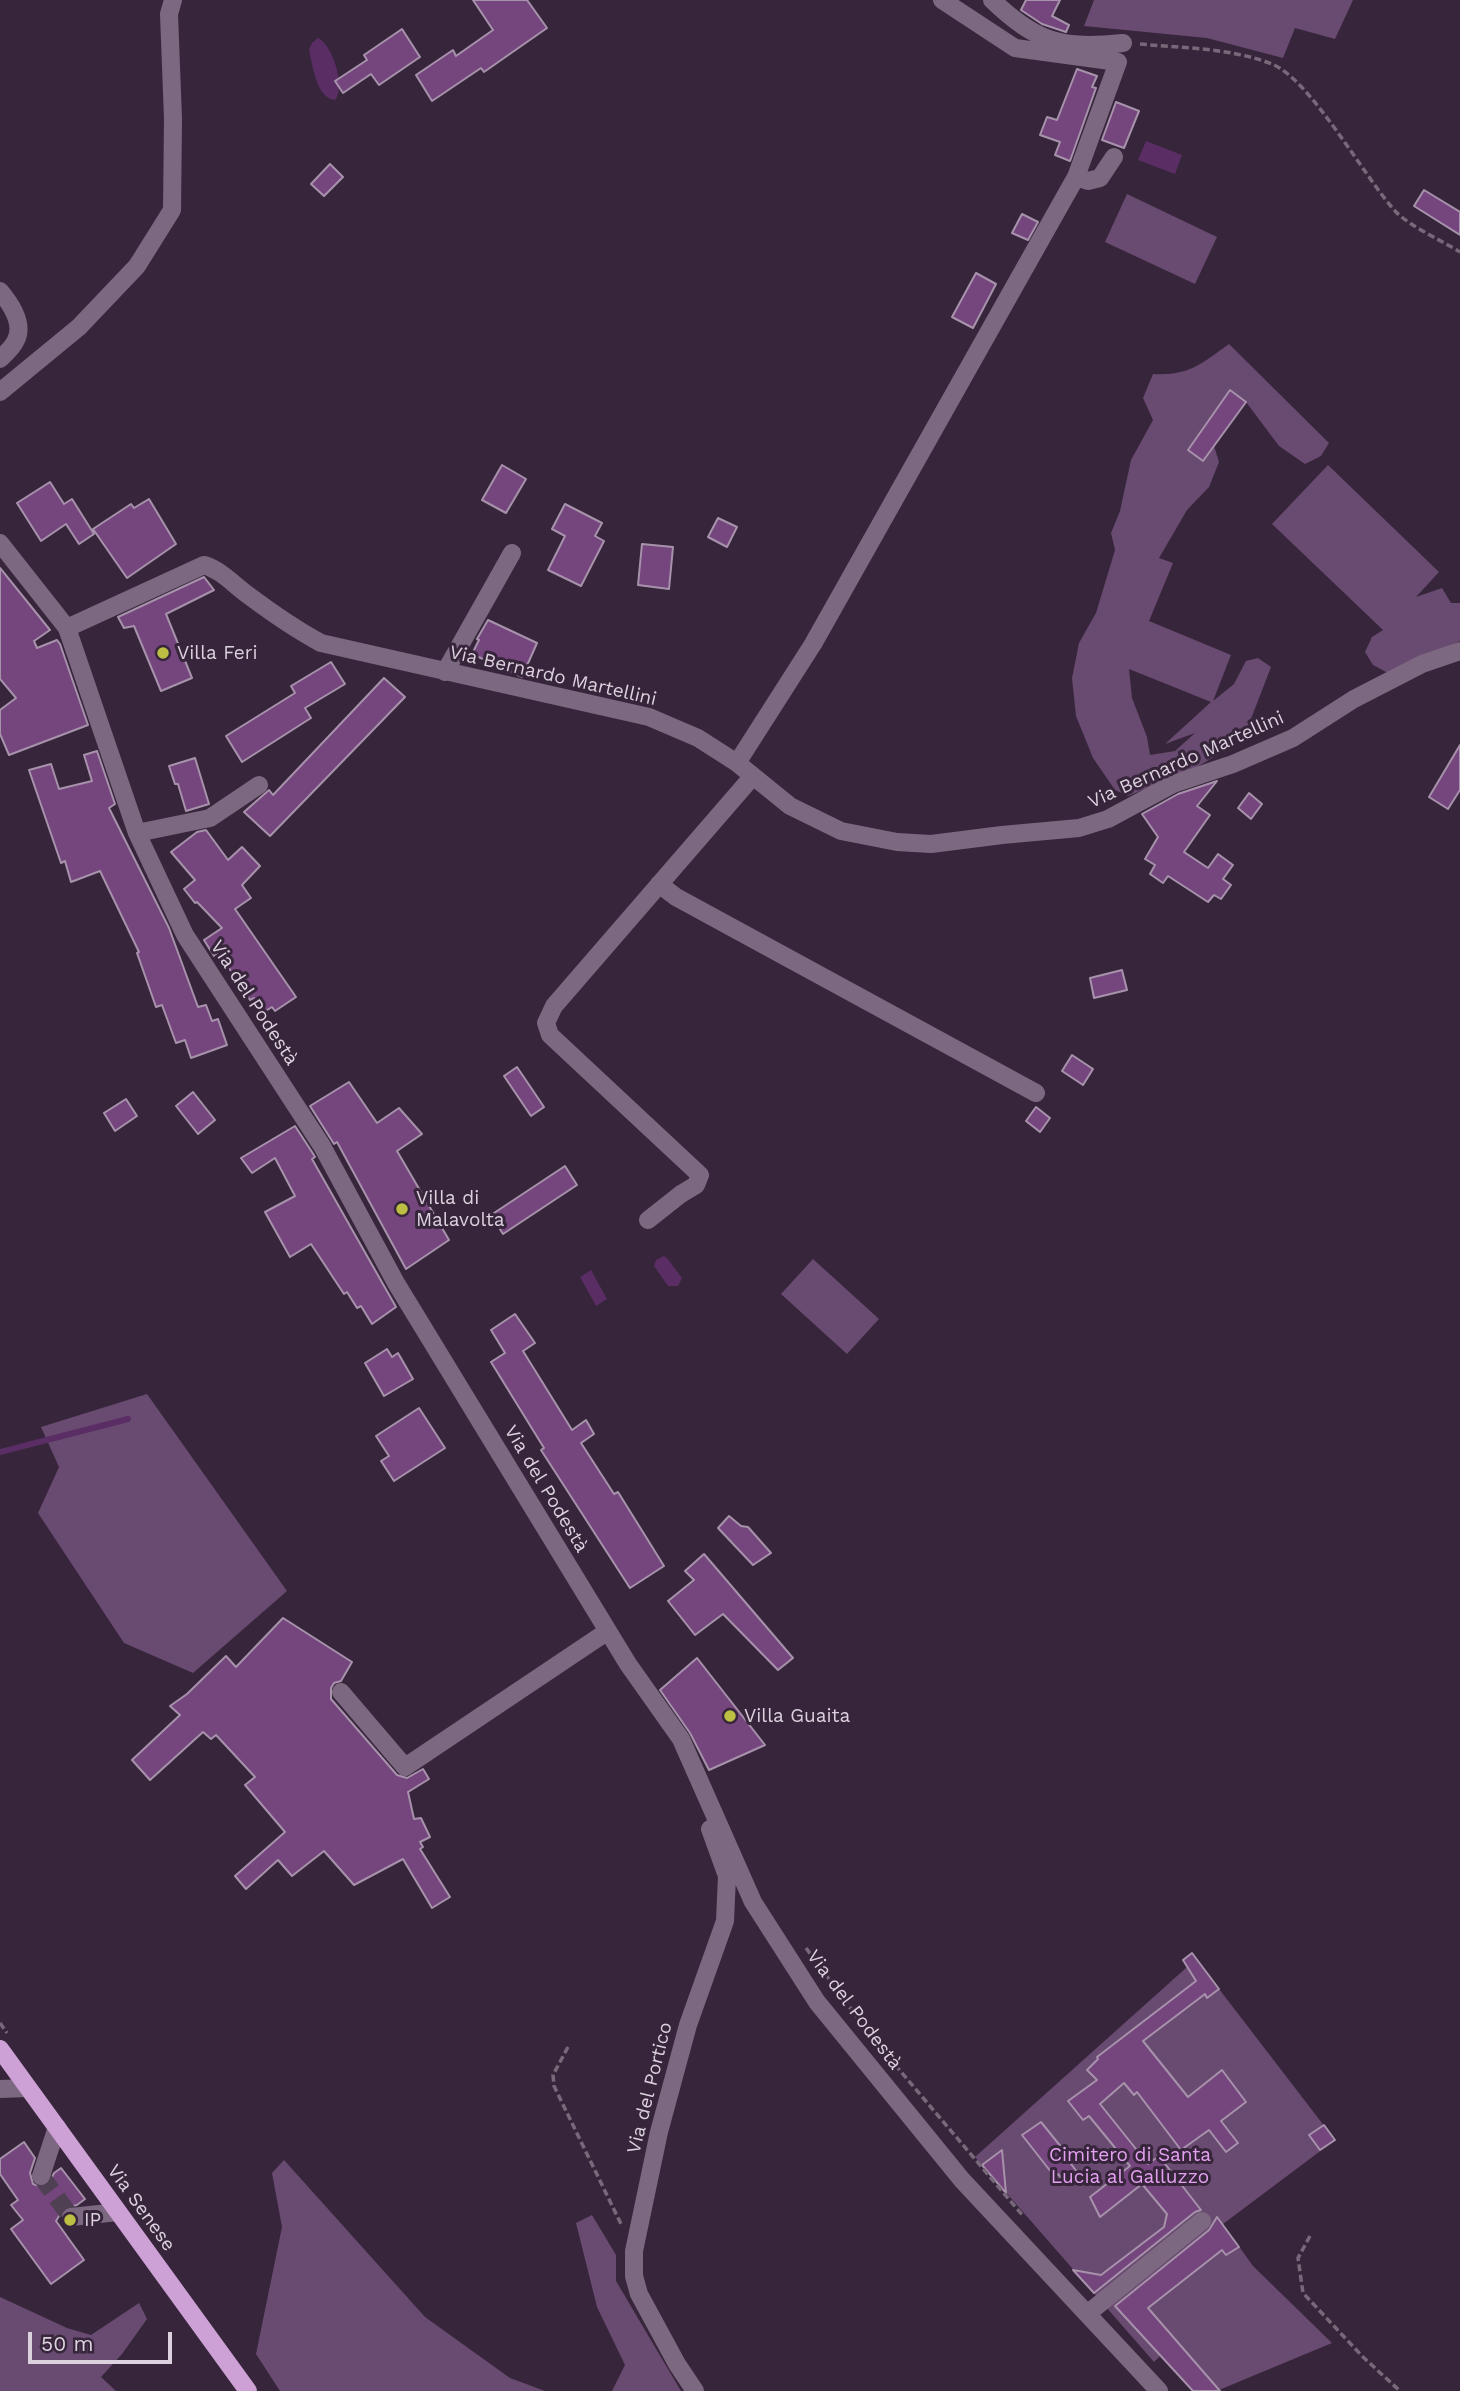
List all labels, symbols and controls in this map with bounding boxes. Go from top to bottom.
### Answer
street label: Via Bernardo Martellini [447,641,659,711]
place label: Villa Feri [177,642,258,664]
marker: Villa Feri [155,645,171,661]
street label: Via Bernardo Martellini [1085,706,1287,814]
street label: Via del Podestà [205,936,303,1070]
place label: Villa di Malavolta [416,1187,505,1231]
marker: Villa di Malavolta [394,1201,410,1217]
street label: Via del Podestà [499,1421,593,1557]
place label: Villa Guaita [744,1705,850,1727]
marker: Villa Guaita [722,1708,738,1724]
street label: Via del Podestà [802,1946,906,2074]
street label: Via del Portico [623,2020,677,2156]
park label: Cimitero di Santa Lucia al Galluzzo [1049,2144,1211,2188]
street label: Via Senese [102,2160,180,2256]
place label: IP [84,2209,101,2231]
marker: IP [62,2212,78,2228]
scale bar [32,2318,175,2362]
text: 50 m [41,2331,93,2356]

